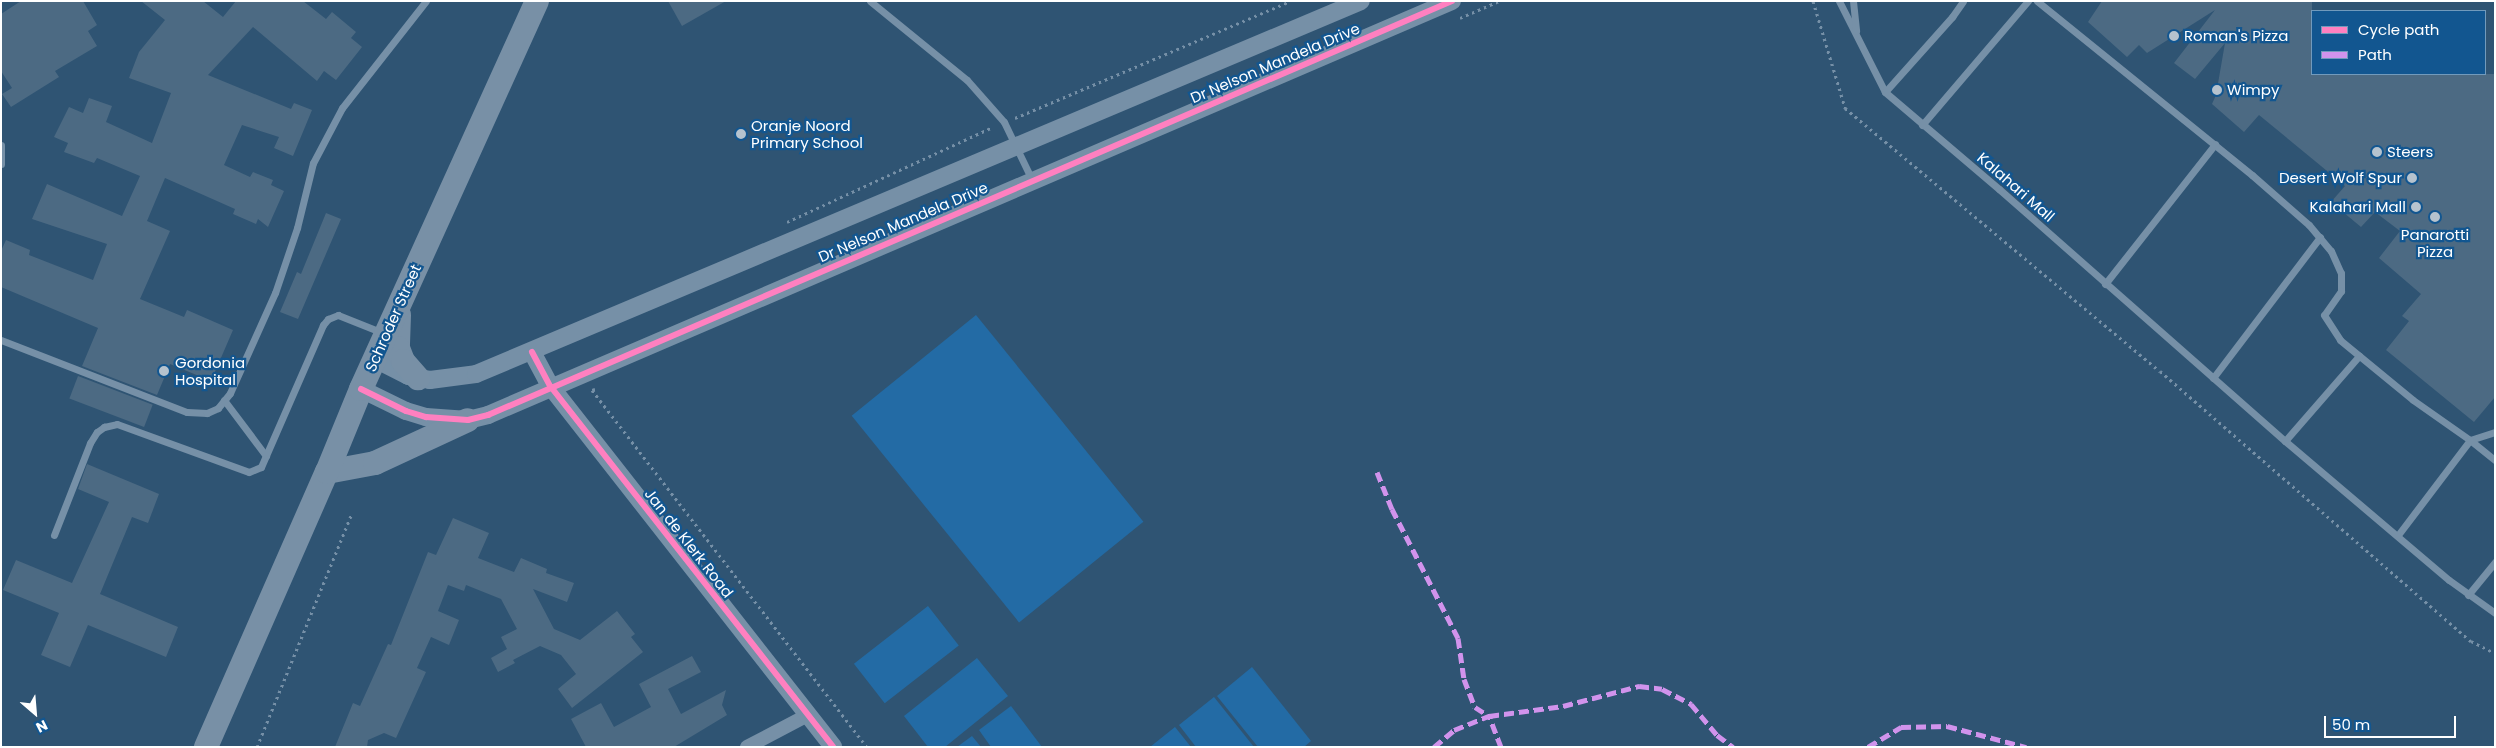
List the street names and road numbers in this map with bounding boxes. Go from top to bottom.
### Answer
street label: Dr Nelson Mandela Drive [1188,19,1362,107]
street label: Kalahari Mall [1974,149,2058,225]
street label: Dr Nelson Mandela Drive [816,178,990,266]
street label: Schroder Street [361,262,425,374]
street label: Jan de Klerk Road [641,485,737,601]

